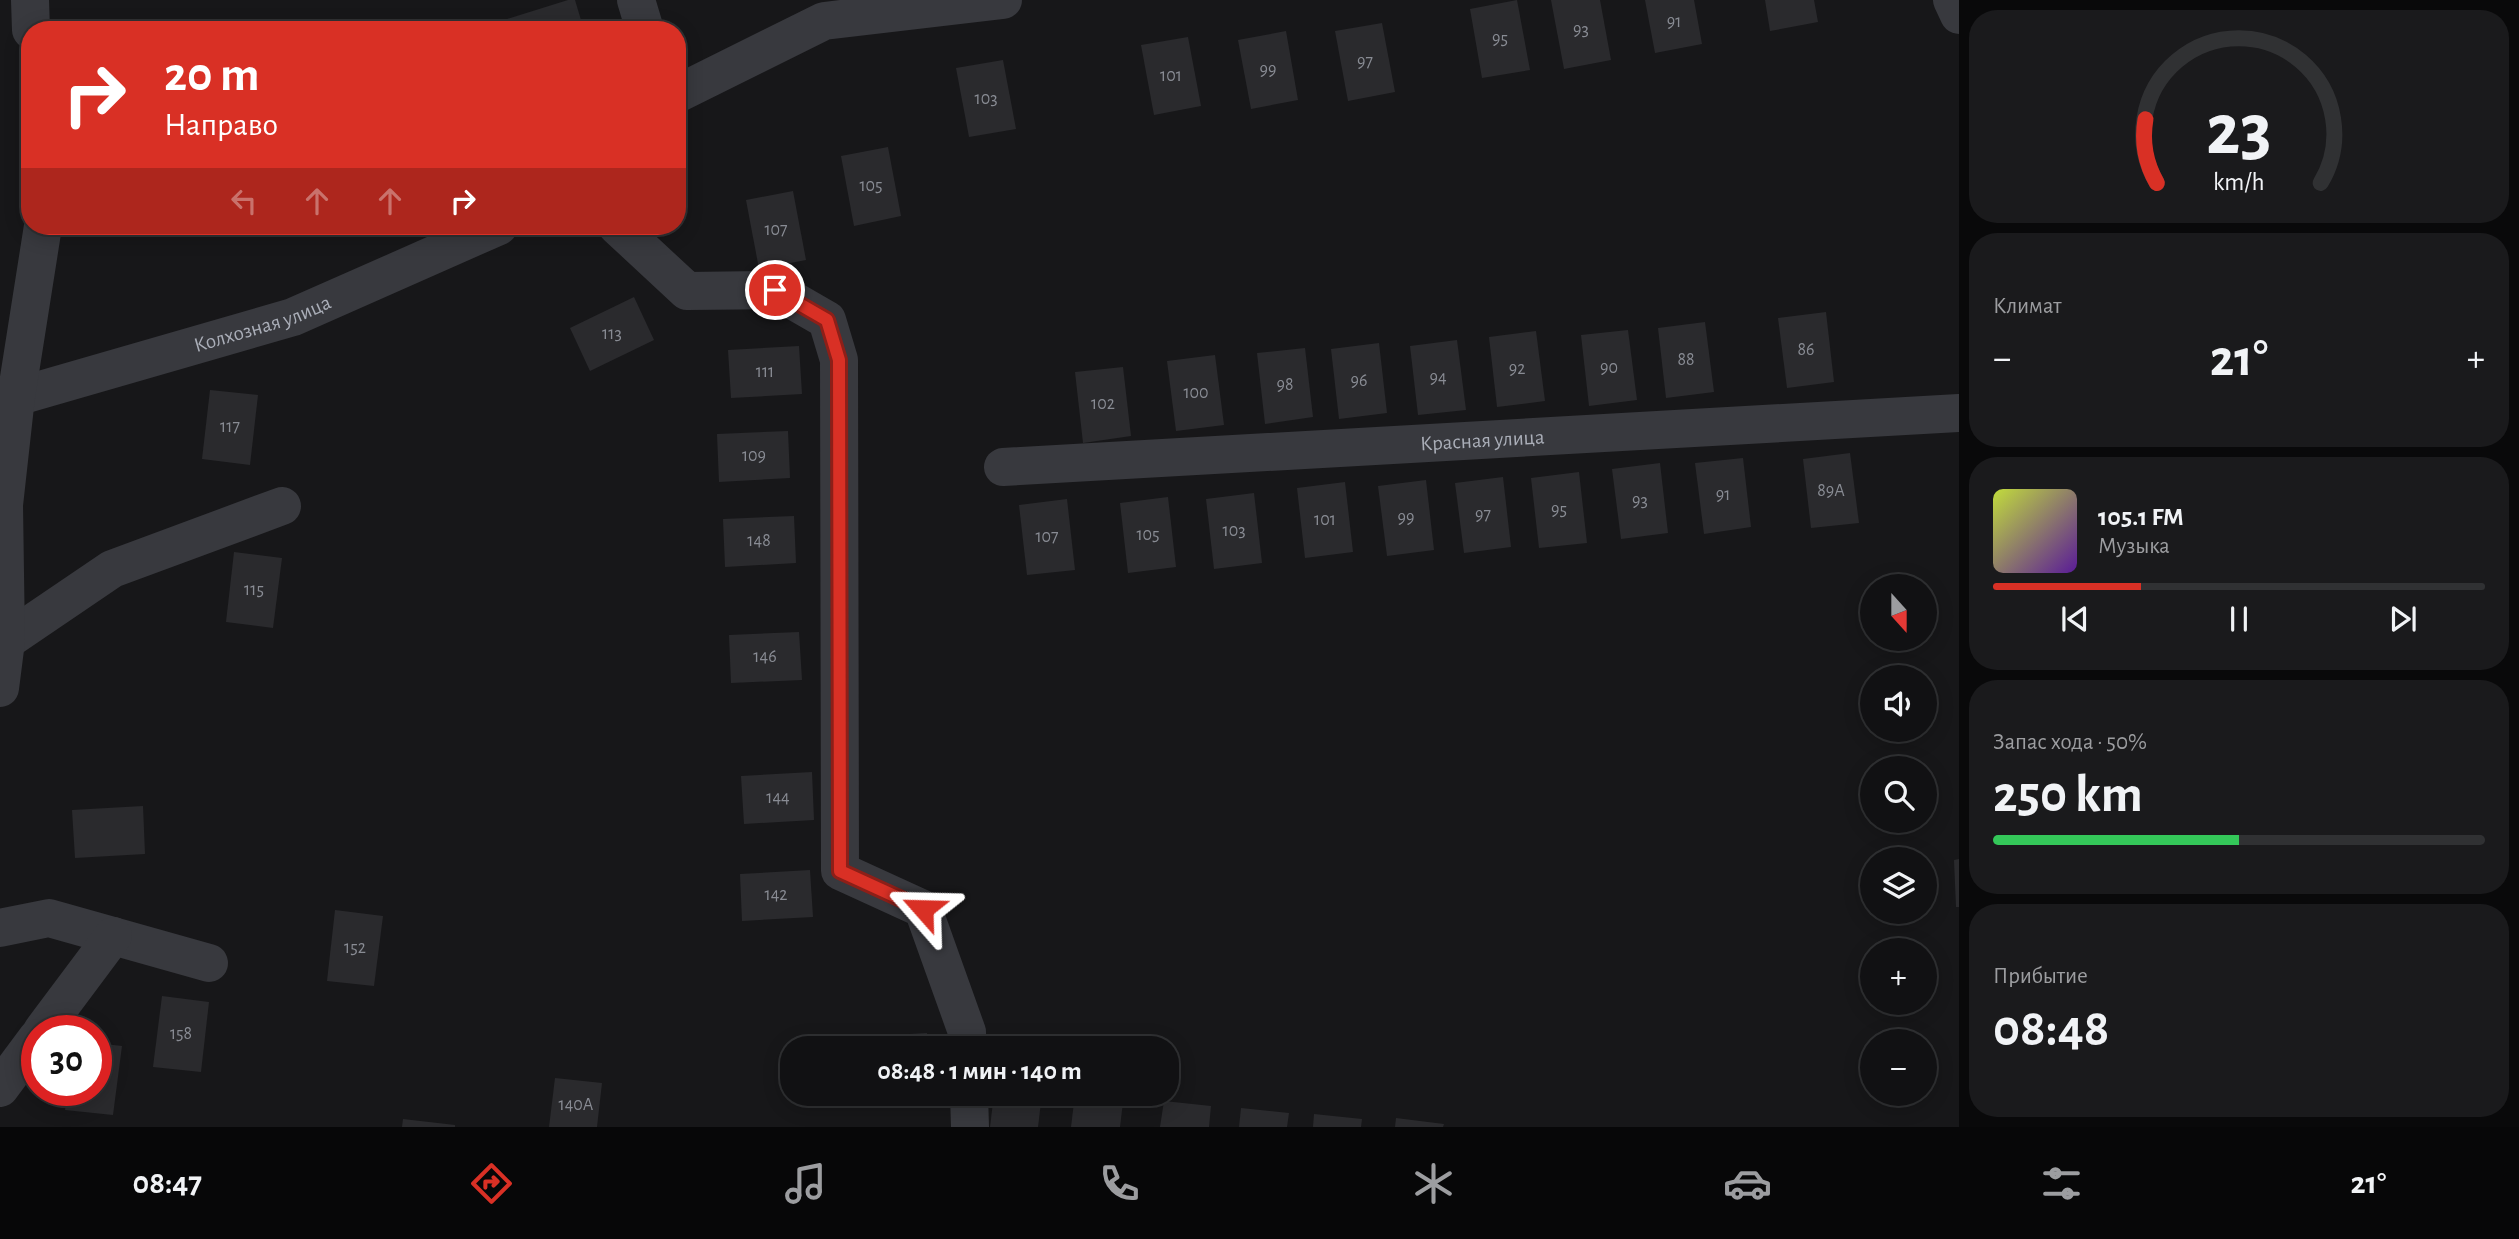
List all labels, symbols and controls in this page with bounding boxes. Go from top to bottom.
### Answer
house number: 91 [1667,13,1681,31]
house number: 93 [1573,21,1589,39]
house number: 95 [1492,30,1508,48]
icon: right [49,49,140,140]
text: 20 m [164,51,260,100]
house number: 97 [1357,53,1373,71]
house number: 99 [1260,61,1276,79]
house number: 101 [1160,67,1182,85]
house number: 103 [974,90,998,108]
text: 23 [2206,95,2272,168]
text: Направо [164,109,278,141]
text: km/h [2213,170,2265,195]
house number: 105 [859,177,883,195]
icon: left [225,182,263,220]
icon: ahead [298,182,336,220]
icon: ahead [371,182,409,220]
icon: right [444,182,482,220]
house number: 107 [764,221,788,239]
pin [745,260,805,320]
icon: arrive [756,271,794,309]
street label: Колхозная улица [191,291,334,356]
text: Климат [1993,295,2062,318]
house number: 113 [602,325,622,343]
text: 21° [2210,333,2268,385]
text: − [1993,340,2011,378]
text: + [2467,340,2485,378]
house number: 86 [1798,341,1815,359]
house number: 88 [1677,351,1695,369]
house number: 90 [1600,359,1618,377]
house number: 92 [1509,360,1525,378]
house number: 111 [756,363,774,381]
house number: 94 [1429,369,1447,387]
house number: 96 [1351,372,1367,390]
house number: 98 [1277,376,1294,394]
house number: 100 [1183,384,1209,402]
house number: 102 [1091,395,1115,413]
house number: 117 [220,418,240,436]
street label: Красная улица [1420,426,1545,454]
house number: 109 [742,447,766,465]
house number: 89А [1817,482,1845,500]
house number: 91 [1716,486,1730,504]
house number: 93 [1632,492,1648,510]
house number: 95 [1551,501,1567,519]
text: 105.1 FM [2098,504,2184,530]
house number: 97 [1475,506,1491,524]
house number: 99 [1398,509,1414,527]
house number: 101 [1314,511,1336,529]
house number: 103 [1222,522,1246,540]
house number: 105 [1136,526,1160,544]
house number: 107 [1035,528,1059,546]
house number: 148 [747,532,771,550]
text: Музыка [2098,535,2170,558]
north arrow [1860,574,1937,651]
map controls [1860,574,1937,1106]
house number: 115 [244,581,264,599]
icon: previous [2056,600,2094,638]
icon: pause [2220,600,2258,638]
icon: next [2384,600,2422,638]
house number: 146 [753,648,777,666]
button: sound [1860,665,1937,742]
text: Запас хода · 50% [1993,731,2147,754]
button: search [1860,756,1937,833]
text: 250 km [1993,769,2143,821]
house number: 144 [766,789,790,807]
button: layers [1860,847,1937,924]
position arrow [886,872,960,946]
house number: 142 [764,886,788,904]
button: + [1860,938,1937,1015]
house number: 152 [344,939,366,957]
text: Прибытие [1993,965,2088,988]
text: 08:48 [1993,1003,2109,1055]
speed limit sign: 30 [21,1015,112,1106]
house number: 158 [170,1025,192,1043]
button: − [1860,1029,1937,1106]
text: 08:48 · 1 мин · 140 m [877,1058,1082,1084]
house number: 140А [559,1096,594,1114]
icon: directions [467,1159,516,1208]
icon: music [781,1159,830,1208]
icon: phone [1095,1159,1144,1208]
icon: climate [1409,1159,1458,1208]
icon: car [1723,1159,1772,1208]
icon: filters [2037,1159,2086,1208]
text: 08:47 [132,1167,202,1199]
text: 21° [2351,1167,2386,1199]

